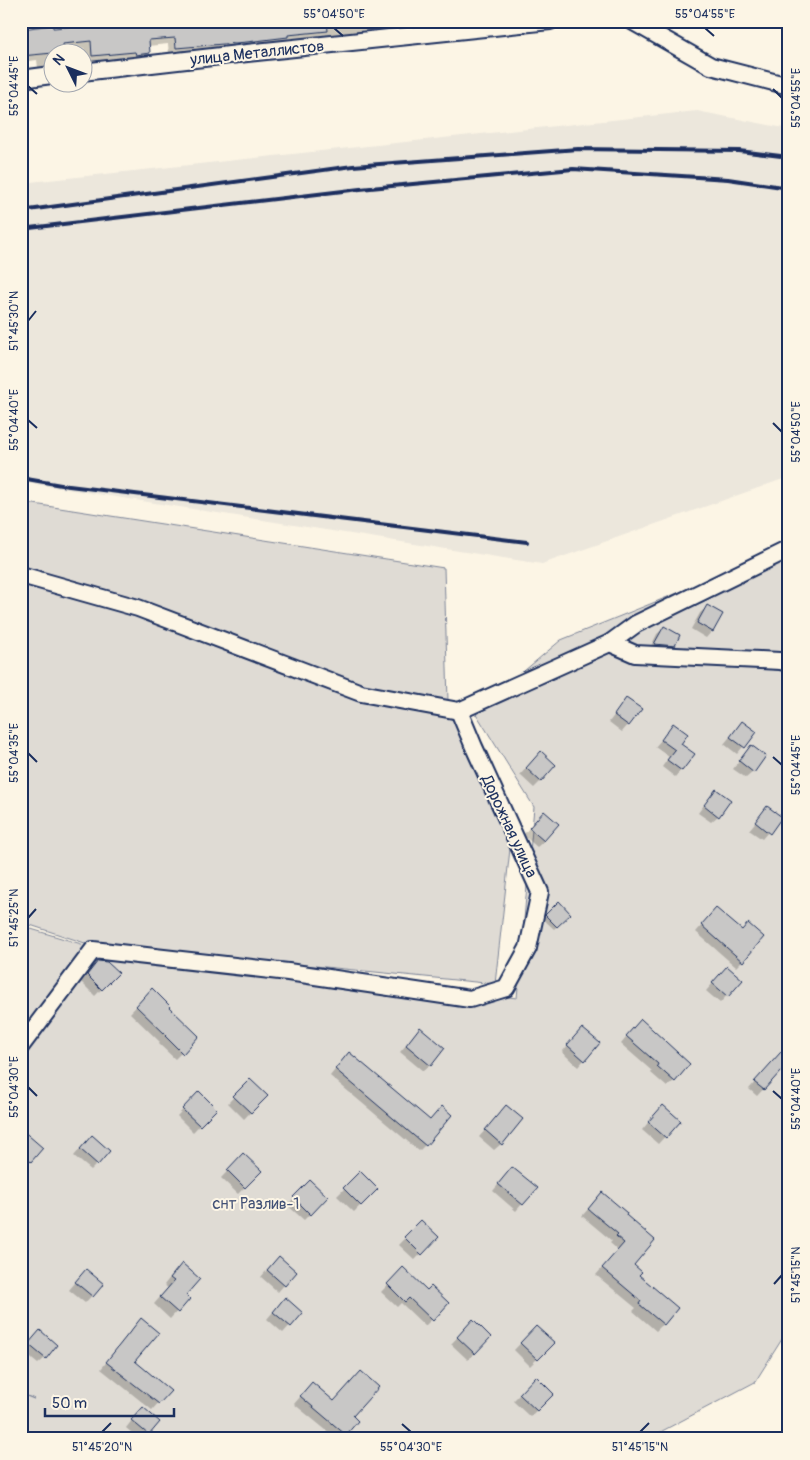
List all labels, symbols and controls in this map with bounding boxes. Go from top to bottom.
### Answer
text: 55°04'50"E [303,7,365,22]
text: 55°04'55"E [675,7,735,22]
street label: улица Металлистов [188,36,325,70]
north arrow [42,42,92,92]
text: N [49,50,68,69]
text: 55°04'45"E [7,56,22,116]
text: 55°04'55"E [789,68,804,128]
text: 51°45'30"N [7,291,22,351]
text: 55°04'40"E [7,389,22,451]
text: 55°04'50"E [789,401,804,463]
text: 55°04'35"E [7,723,22,783]
text: 55°04'45"E [789,735,804,795]
street label: Дорожная улица [476,771,542,881]
text: 51°45'25"N [7,889,22,947]
text: 55°04'30"E [7,1056,22,1118]
text: 55°04'40"E [789,1068,804,1130]
park label: снт Разлив-1 [212,1194,300,1214]
text: 51°45'15"N [789,1247,804,1303]
scale bar [45,1385,174,1417]
text: 50 m [52,1394,87,1413]
text: 51°45'20"N [72,1440,132,1455]
text: 55°04'30"E [380,1440,442,1455]
text: 51°45'15"N [612,1440,668,1455]

